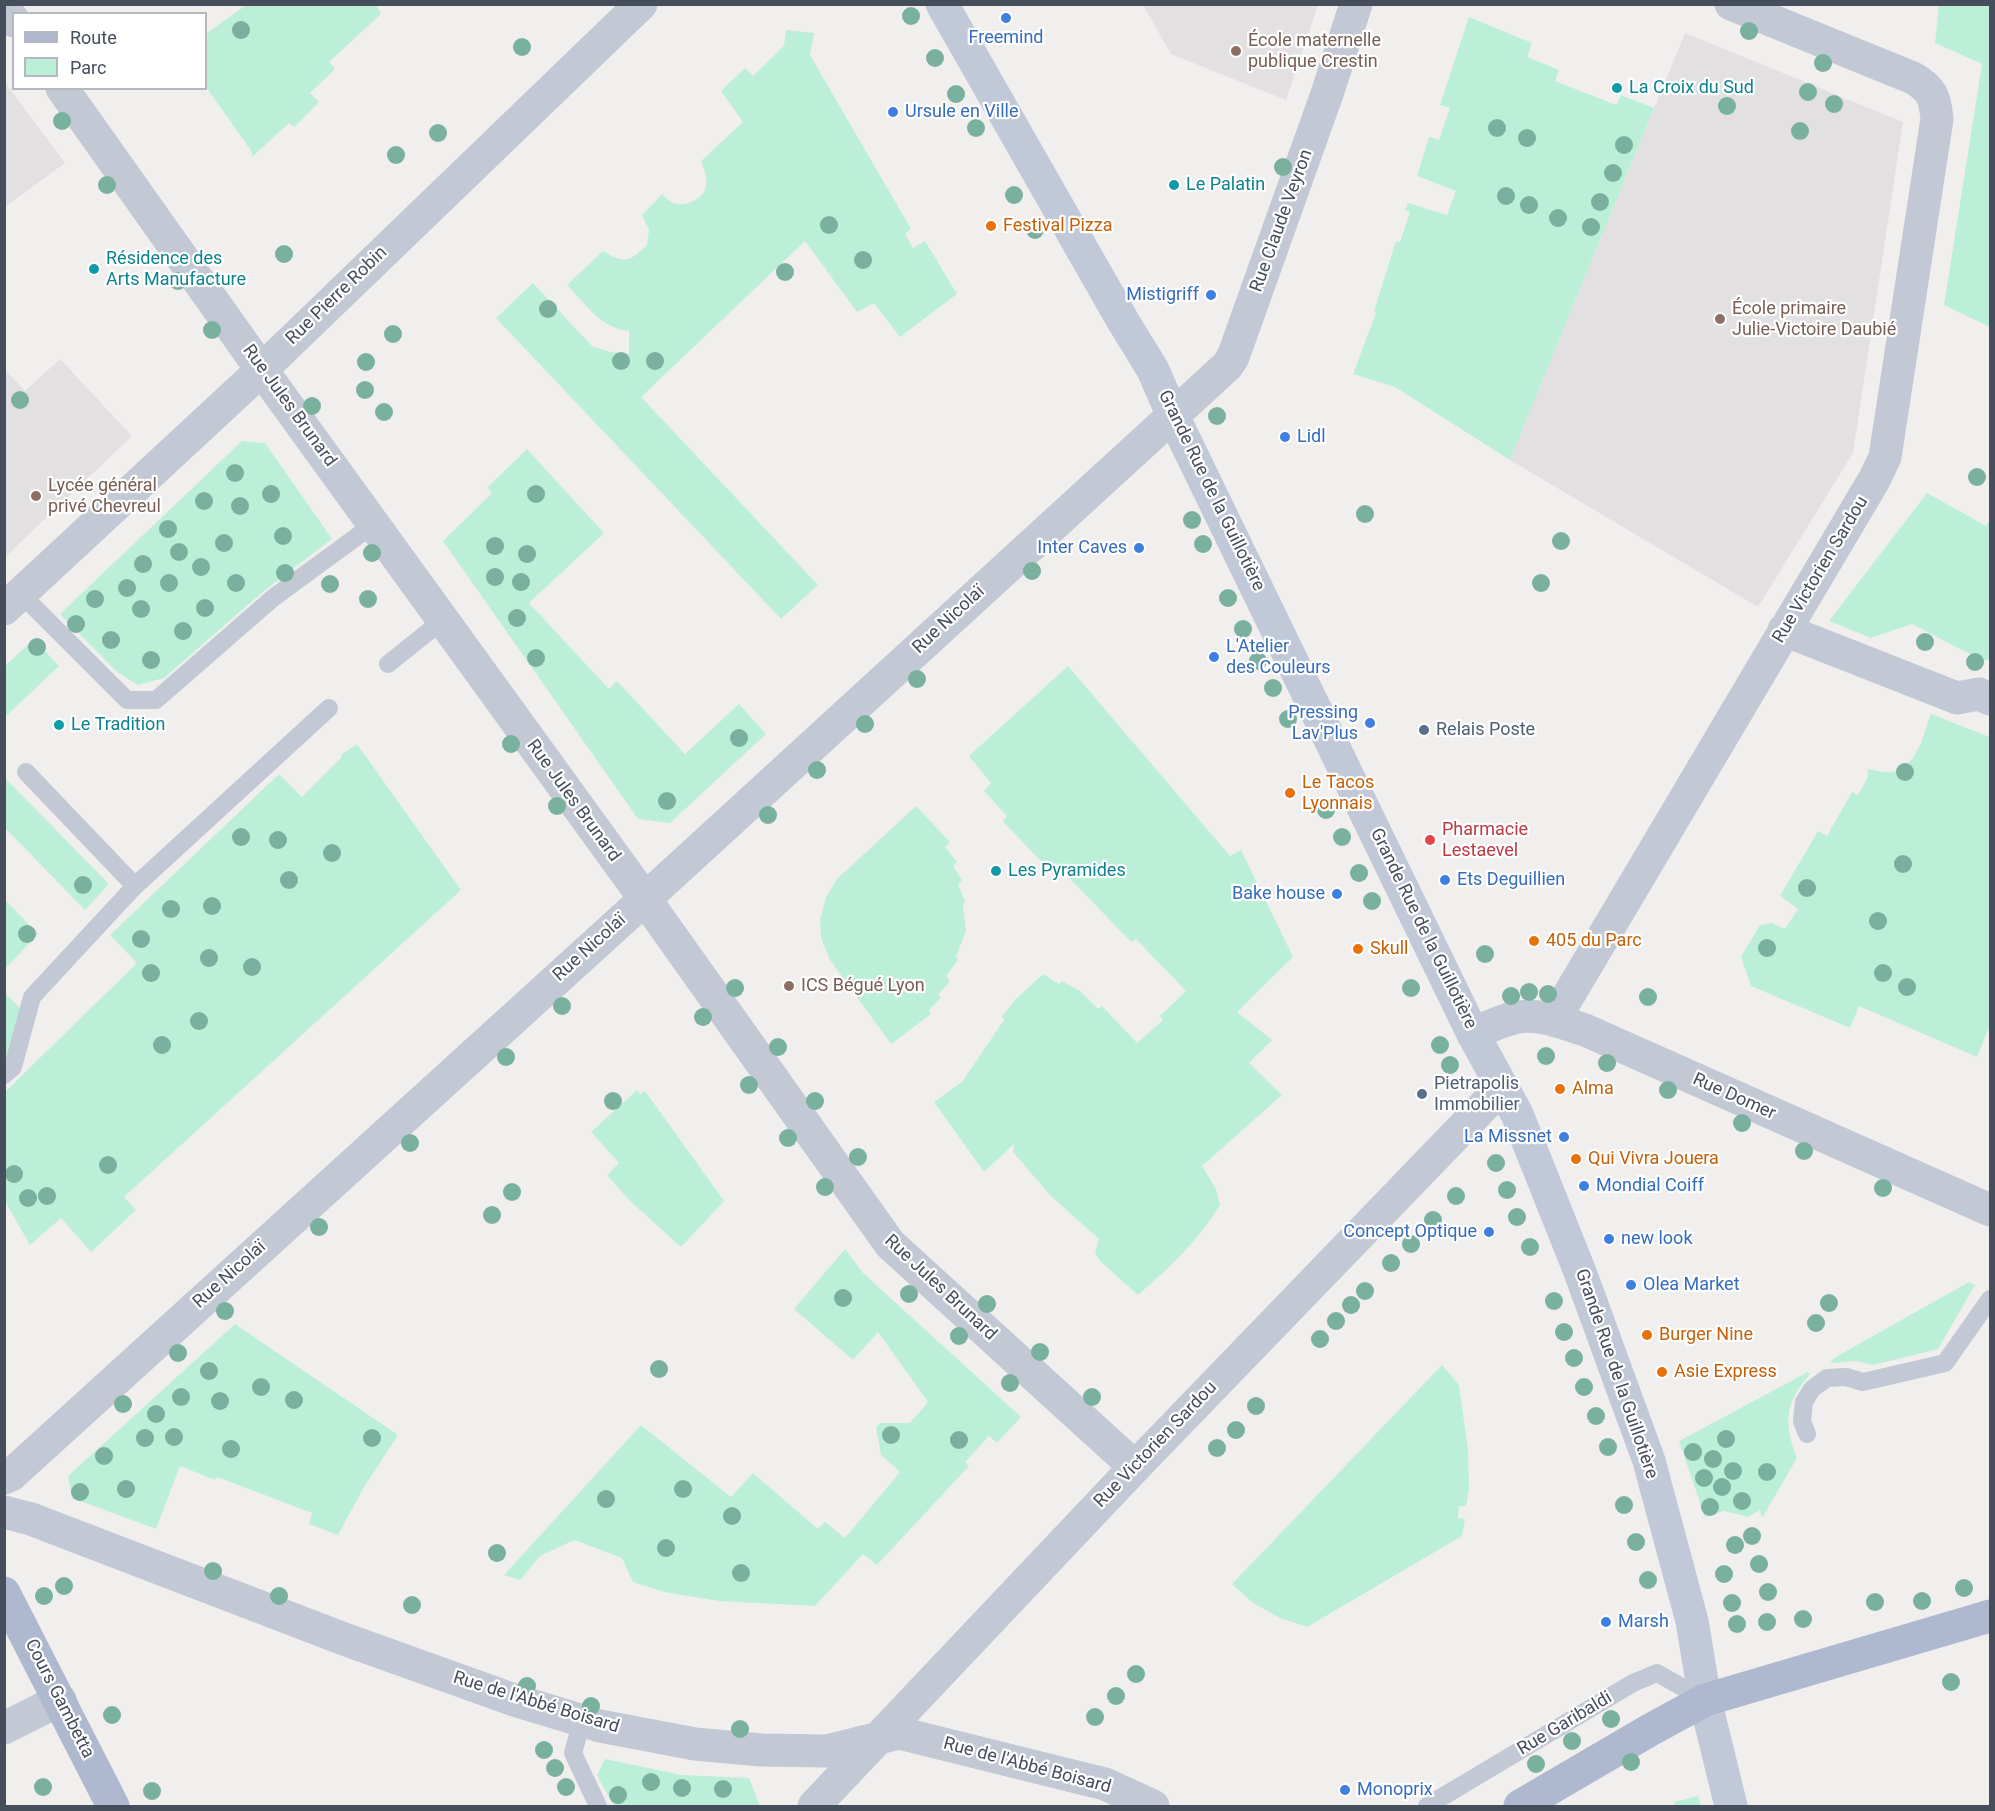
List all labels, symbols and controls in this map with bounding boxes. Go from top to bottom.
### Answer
marker: Freemind [999,11,1013,25]
legend [12,12,207,90]
text: Route [70,27,117,48]
place label: Freemind [969,27,1043,49]
place label: École maternelle publique Crestin [1248,30,1381,72]
marker: École maternelle publique Crestin [1229,44,1243,58]
text: Parc [70,57,106,78]
place label: La Croix du Sud [1629,77,1754,99]
marker: La Croix du Sud [1610,81,1624,95]
place label: Ursule en Ville [905,101,1018,123]
marker: Ursule en Ville [886,105,900,119]
street label: Rue Claude Veyron [1246,147,1318,295]
place label: Le Palatin [1186,174,1265,196]
marker: Le Palatin [1167,178,1181,192]
place label: Festival Pizza [1003,215,1112,237]
marker: Festival Pizza [984,219,998,233]
street label: Rue Pierre Robin [282,242,392,350]
place label: Résidence des Arts Manufacture [106,248,246,290]
marker: Résidence des Arts Manufacture [87,262,101,276]
place label: Mistigriff [1126,284,1199,306]
marker: Mistigriff [1204,288,1218,302]
place label: École primaire Julie-Victoire Daubié [1732,298,1896,340]
marker: École primaire Julie-Victoire Daubié [1713,312,1727,326]
street label: Rue Jules Brunard [237,341,341,471]
street label: Grande Rue de la Guillotière [1153,387,1269,595]
place label: Lidl [1297,426,1326,448]
marker: Lidl [1278,430,1292,444]
place label: Lycée général privé Chevreul [48,475,161,518]
marker: Lycée général privé Chevreul [29,489,43,503]
street label: Rue Victorien Sardou [1769,493,1873,647]
place label: Inter Caves [1037,537,1127,559]
marker: Inter Caves [1132,541,1146,555]
street label: Rue Nicolaï [909,581,989,659]
place label: L'Atelier des Couleurs [1226,636,1331,678]
marker: L'Atelier des Couleurs [1207,650,1221,664]
place label: Pressing Lav'Plus [1288,702,1358,744]
place label: Le Tradition [71,714,165,736]
marker: Pressing Lav'Plus [1363,716,1377,730]
marker: Le Tradition [52,718,66,732]
place label: Relais Poste [1436,719,1535,741]
marker: Relais Poste [1417,723,1431,737]
street label: Rue Jules Brunard [521,736,625,866]
place label: Le Tacos Lyonnais [1302,772,1374,814]
marker: Le Tacos Lyonnais [1283,786,1297,800]
place label: Pharmacie Lestaevel [1442,819,1528,862]
street label: Grande Rue de la Guillotière [1365,825,1481,1033]
marker: Pharmacie Lestaevel [1423,833,1437,847]
place label: Les Pyramides [1008,860,1126,882]
marker: Les Pyramides [989,864,1003,878]
place label: Ets Deguillien [1457,869,1565,891]
marker: Ets Deguillien [1438,873,1452,887]
place label: Bake house [1232,883,1325,905]
marker: Bake house [1330,887,1344,901]
street label: Rue Nicolaï [549,910,631,986]
place label: 405 du Parc [1546,930,1642,952]
marker: 405 du Parc [1527,934,1541,948]
place label: Skull [1370,938,1408,960]
marker: Skull [1351,942,1365,956]
place label: ICS Bégué Lyon [801,975,925,997]
marker: ICS Bégué Lyon [782,979,796,993]
street label: Rue Domer [1689,1069,1779,1125]
place label: Pietrapolis Immobilier [1434,1073,1520,1116]
place label: Alma [1572,1078,1614,1100]
marker: Alma [1553,1082,1567,1096]
marker: Pietrapolis Immobilier [1415,1087,1429,1101]
place label: La Missnet [1464,1126,1552,1148]
marker: La Missnet [1557,1130,1571,1144]
place label: Qui Vivra Jouera [1588,1148,1719,1170]
marker: Qui Vivra Jouera [1569,1152,1583,1166]
place label: Mondial Coiff [1596,1175,1704,1197]
marker: Mondial Coiff [1577,1179,1591,1193]
place label: Concept Optique [1343,1221,1477,1243]
marker: Concept Optique [1482,1225,1496,1239]
place label: new look [1621,1228,1693,1250]
street label: Rue Jules Brunard [879,1230,1001,1346]
marker: new look [1602,1232,1616,1246]
street label: Rue Nicolaï [189,1237,271,1313]
street label: Grande Rue de la Guillotière [1570,1266,1662,1482]
place label: Olea Market [1643,1274,1740,1296]
marker: Olea Market [1624,1278,1638,1292]
place label: Burger Nine [1659,1324,1753,1346]
marker: Burger Nine [1640,1328,1654,1342]
place label: Asie Express [1674,1361,1777,1383]
marker: Asie Express [1655,1365,1669,1379]
street label: Rue Victorien Sardou [1090,1377,1222,1513]
place label: Marsh [1618,1611,1669,1633]
marker: Marsh [1599,1615,1613,1629]
street label: Cours Gambetta [20,1636,98,1762]
street label: Rue de l'Abbé Boisard [450,1667,622,1739]
street label: Rue Garibaldi [1514,1687,1616,1761]
street label: Rue de l'Abbé Boisard [941,1733,1113,1799]
place label: Monoprix [1357,1779,1433,1801]
marker: Monoprix [1338,1783,1352,1797]

